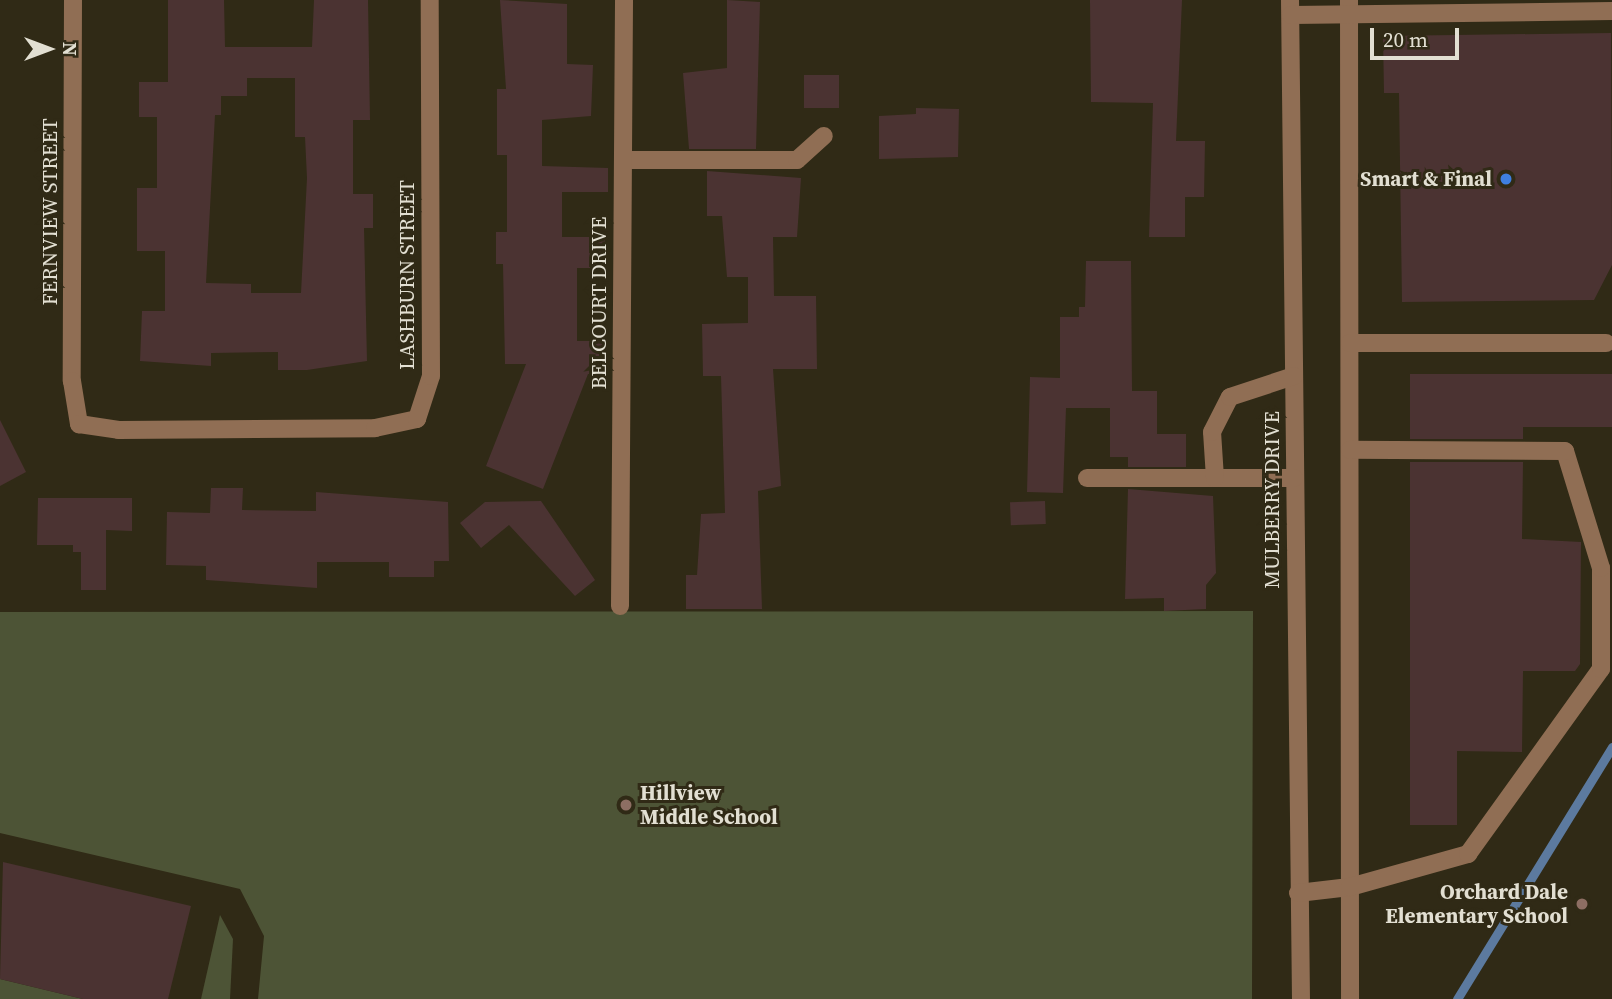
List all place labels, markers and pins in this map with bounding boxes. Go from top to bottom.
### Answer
place label: Smart & Final [1360,166,1492,192]
marker: Smart & Final [1498,171,1514,187]
place label: Hillview Middle School [640,780,778,830]
marker: Hillview Middle School [618,797,634,813]
place label: Orchard Dale Elementary School [1385,879,1568,929]
marker: Orchard Dale Elementary School [1574,896,1590,912]

